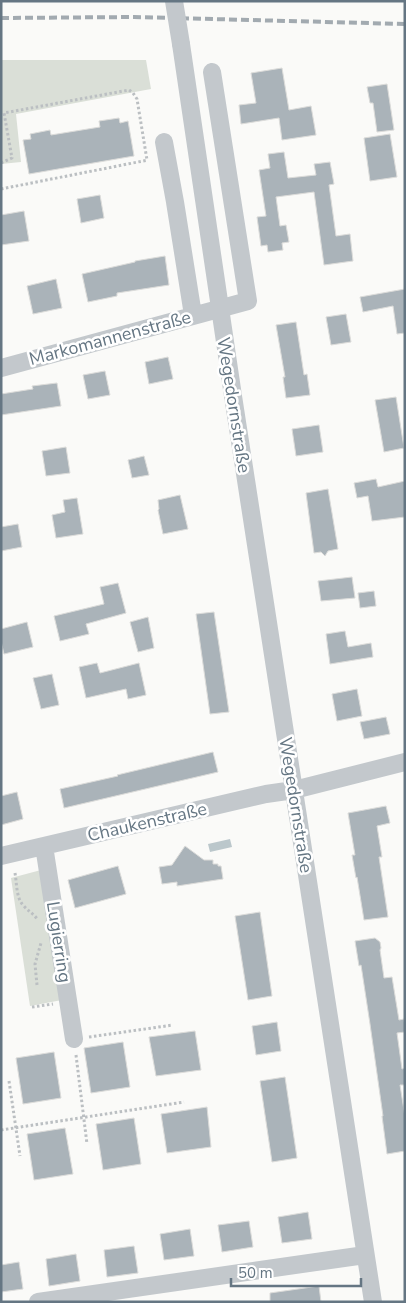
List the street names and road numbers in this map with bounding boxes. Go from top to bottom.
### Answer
street label: Markomannenstraße [26,305,194,371]
street label: Wegedornstraße [211,335,257,475]
street label: Wegedornstraße [273,735,319,875]
street label: Chaukenstraße [85,797,209,847]
street label: Lugierring [41,900,77,984]

